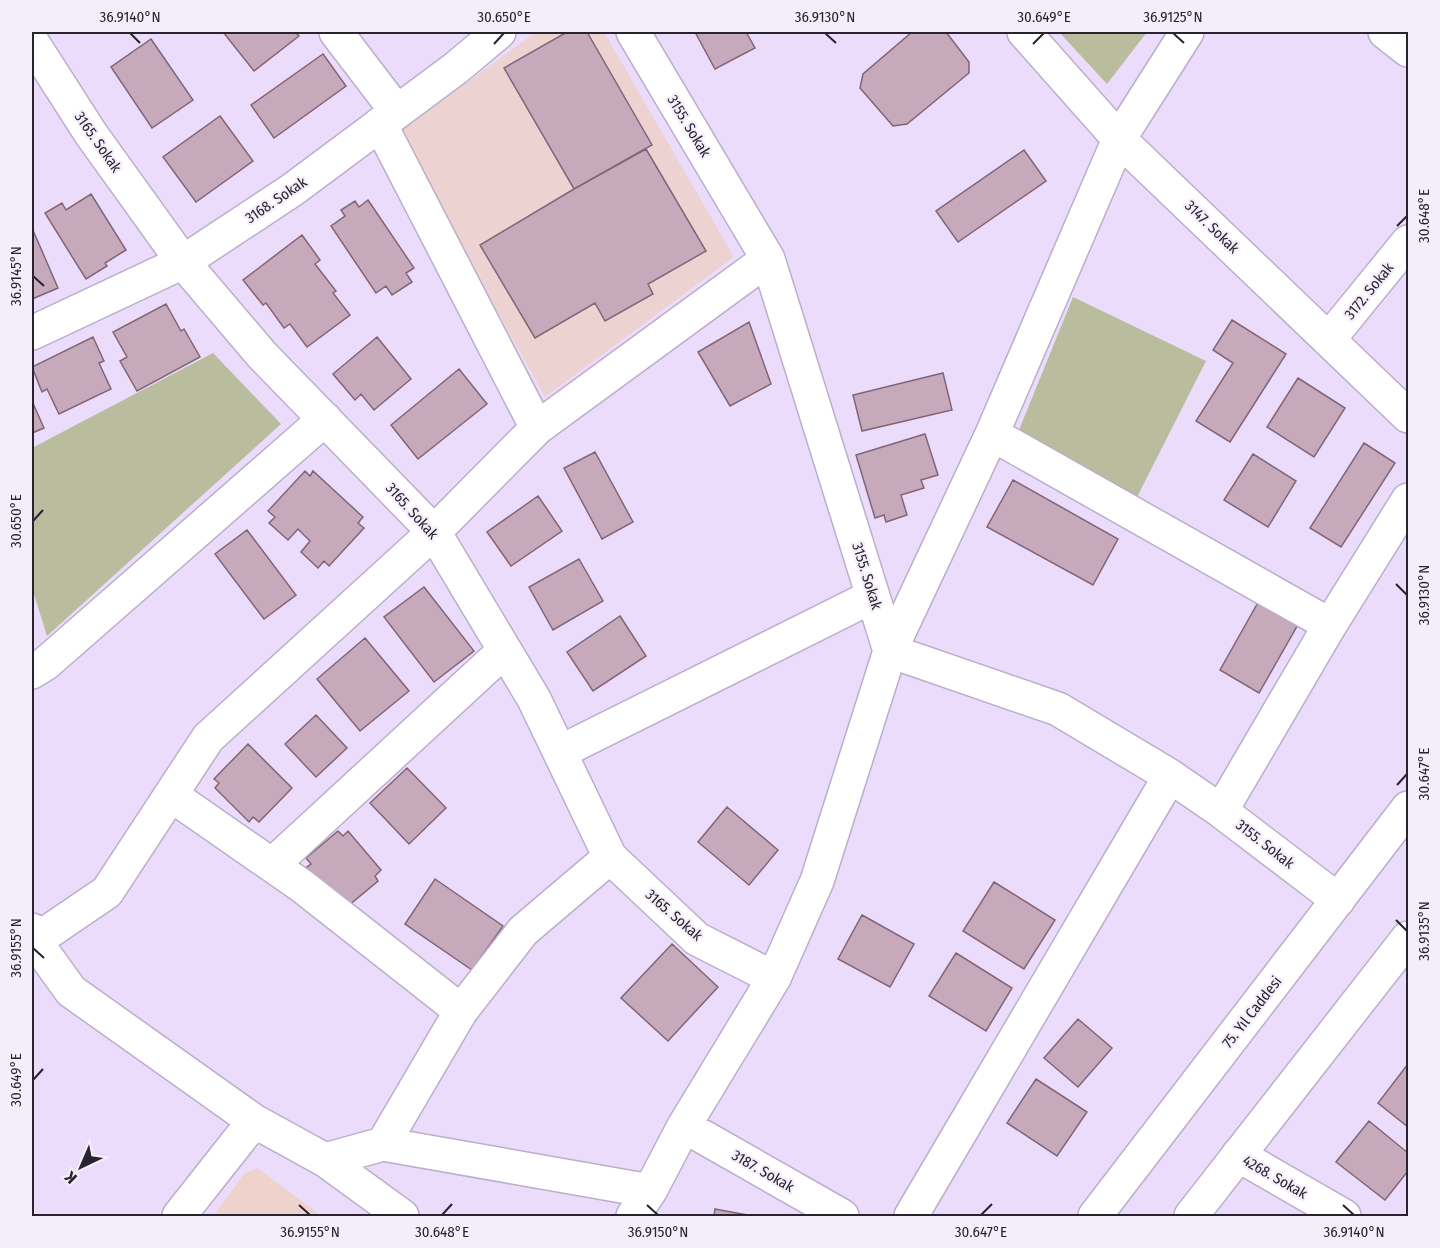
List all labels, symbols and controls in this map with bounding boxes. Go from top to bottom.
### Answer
text: 36.9140°N [99,8,161,26]
text: 30.650°E [477,8,531,26]
text: 36.9130°N [795,8,855,26]
text: 30.649°E [1017,8,1071,26]
text: 36.9125°N [1143,8,1203,26]
street label: 3155. Sokak [663,92,715,160]
street label: 3165. Sokak [71,108,125,176]
street label: 3168. Sokak [242,173,310,227]
text: 30.648°E [1415,189,1433,243]
street label: 3147. Sokak [1181,197,1243,257]
text: 36.9145°N [7,246,25,306]
street label: 3172. Sokak [1341,259,1397,323]
street label: 3165. Sokak [382,479,442,543]
text: 30.650°E [7,494,25,548]
street label: 3155. Sokak [848,540,886,612]
text: 36.9130°N [1415,565,1433,625]
text: 30.647°E [1415,748,1433,800]
street label: 3155. Sokak [1232,816,1298,872]
street label: 3165. Sokak [642,885,706,945]
text: 36.9135°N [1415,901,1433,961]
text: 36.9155°N [7,918,25,978]
street label: 75. Yıl Caddesi [1218,973,1286,1051]
text: 30.649°E [7,1053,25,1107]
north arrow [51,1137,111,1197]
street label: 3187. Sokak [729,1146,797,1196]
street label: 4268. Sokak [1239,1151,1311,1203]
text: K [60,1167,81,1187]
text: 36.9155°N [280,1223,340,1241]
text: 30.648°E [415,1223,469,1241]
text: 36.9150°N [628,1223,688,1241]
text: 30.647°E [955,1223,1007,1241]
text: 36.9140°N [1323,1223,1385,1241]

